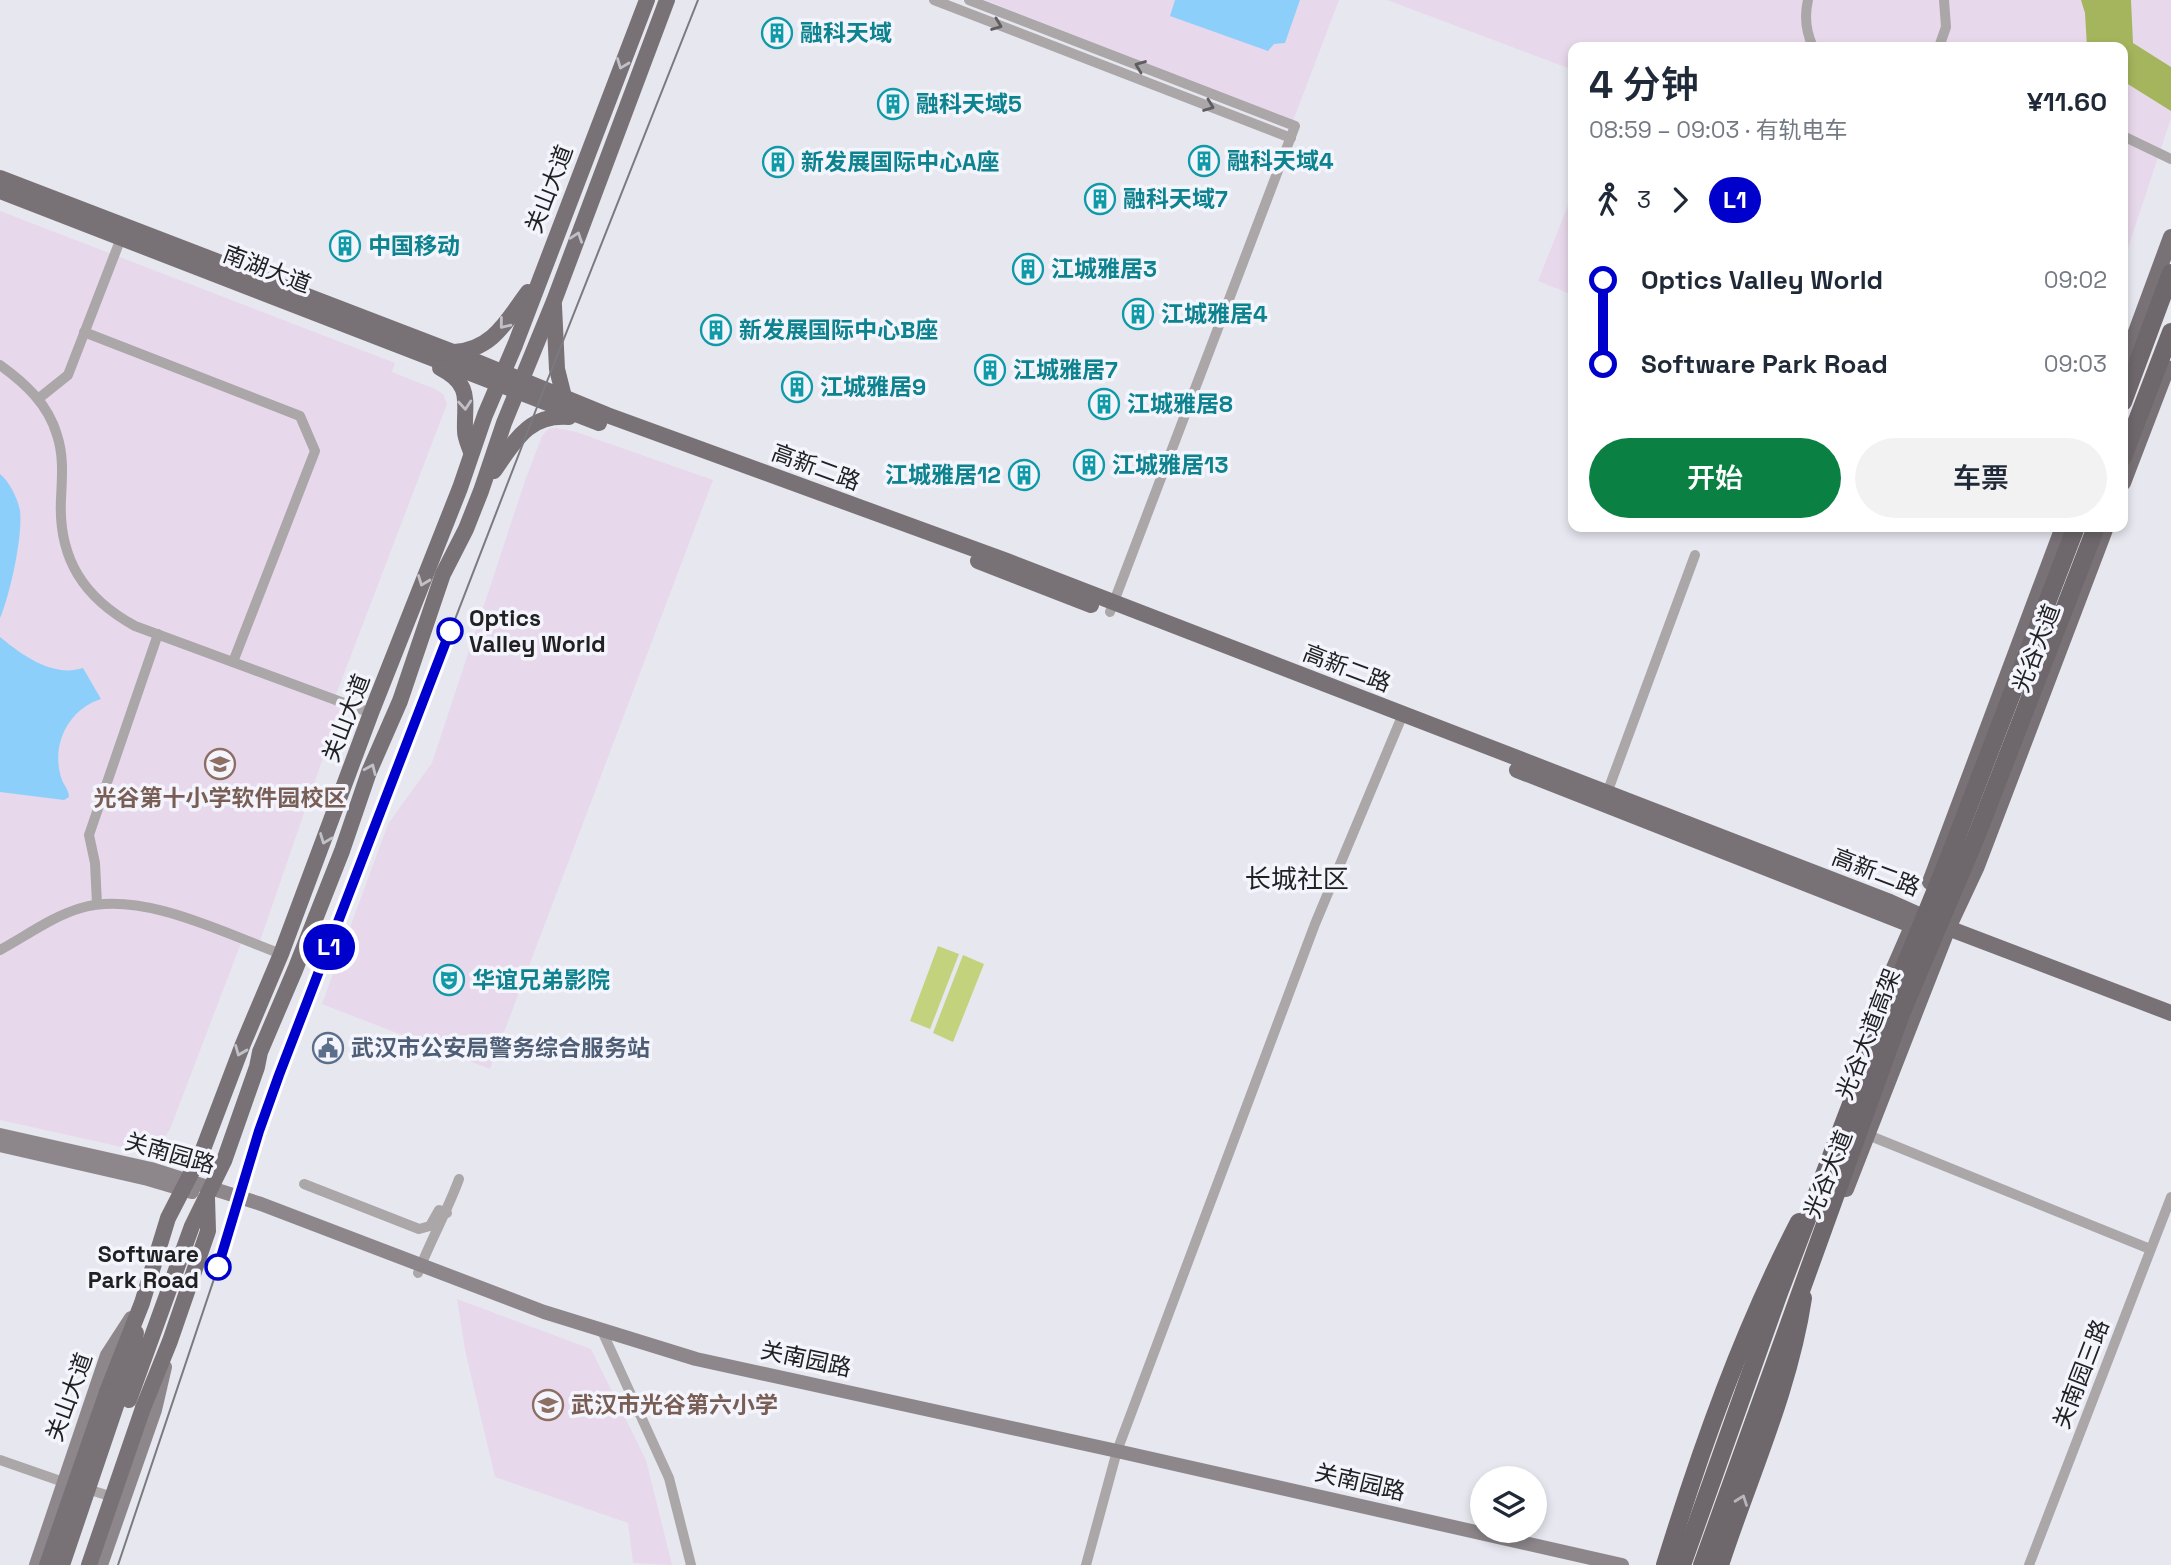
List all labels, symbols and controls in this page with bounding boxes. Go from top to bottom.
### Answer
building icon: 融科天域 [760,16,794,50]
one-way arrow [991,16,1003,30]
place label: 融科天域 [800,18,892,48]
one-way arrow [616,57,630,69]
one-way arrow [1135,61,1147,75]
text: 4 分钟 [1589,61,1699,109]
text: ¥11.60 [2027,85,2107,119]
building icon: 融科天域5 [876,87,910,121]
place label: 融科天域5 [916,89,1022,119]
one-way arrow [1203,98,1215,112]
text: 08:59 – 09:03 · 有轨电车 [1589,115,1848,145]
street label: 关山大道 [519,141,579,237]
building icon: 融科天域4 [1187,144,1221,178]
building icon: 新发展国际中心A座 [761,145,795,179]
place label: 融科天域4 [1227,146,1334,176]
place label: 新发展国际中心A座 [801,147,1000,177]
icon: walk [1589,181,1627,219]
icon: forward [1661,181,1699,219]
building icon: 融科天域7 [1083,182,1117,216]
place label: 融科天域7 [1123,184,1228,214]
text: L1 [1723,184,1747,215]
text: 3 [1637,185,1651,215]
building icon: 中国移动 [328,229,362,263]
place label: 中国移动 [368,231,460,261]
one-way arrow [569,232,583,244]
street label: 南湖大道 [219,239,315,299]
building icon: 江城雅居3 [1011,252,1045,286]
place label: 江城雅居3 [1051,254,1157,284]
text: Optics Valley World [1641,263,1883,297]
text: 09:02 [2044,265,2107,295]
building icon: 江城雅居4 [1121,297,1155,331]
place label: 江城雅居4 [1161,299,1268,329]
building icon: 新发展国际中心B座 [699,313,733,347]
place label: 新发展国际中心B座 [739,315,938,345]
one-way arrow [499,317,512,329]
text: Software Park Road [1641,347,1888,381]
text: 09:03 [2044,349,2107,379]
building icon: 江城雅居7 [973,353,1007,387]
place label: 江城雅居7 [1013,355,1118,385]
building icon: 江城雅居9 [780,370,814,404]
place label: 江城雅居9 [820,372,926,402]
building icon: 江城雅居8 [1087,387,1121,421]
place label: 江城雅居8 [1127,389,1233,419]
one-way arrow [457,400,472,411]
street label: 高新二路 [768,437,864,497]
button: 开始 [1589,438,1841,518]
button: 车票 [1855,438,2107,518]
building icon: 江城雅居13 [1072,448,1106,482]
place label: 江城雅居13 [1112,450,1228,480]
building icon: 江城雅居12 [1007,458,1041,492]
place label: 江城雅居12 [885,460,1001,490]
one-way arrow [417,574,431,586]
street label: 光谷大道 [2006,600,2066,696]
place label: Optics Valley World [469,603,606,659]
marker: Optics Valley World [437,618,463,644]
street label: 高新二路 [1299,638,1395,698]
street label: 关山大道 [316,670,376,766]
school or university icon: 光谷第十小学软件园校区 [203,747,237,781]
one-way arrow [363,764,377,776]
place label: 光谷第十小学软件园校区 [94,783,347,813]
one-way arrow [319,833,333,845]
street label: 高新二路 [1828,842,1924,902]
district label: 长城社区 [1245,862,1349,896]
line badge: L1 [298,924,360,970]
text: L1 [317,931,341,962]
theatre icon: 华谊兄弟影院 [432,963,466,997]
street label: 光谷大道高架 [1829,964,1907,1104]
place label: 华谊兄弟影院 [472,965,610,995]
public building icon: 武汉市公安局警务综合服务站 [311,1031,345,1065]
place label: 武汉市公安局警务综合服务站 [351,1033,650,1063]
one-way arrow [235,1044,249,1056]
street label: 关南园路 [122,1126,218,1180]
street label: 光谷大道 [1797,1126,1859,1222]
place label: Software Park Road [88,1239,199,1295]
marker: Software Park Road [205,1254,231,1280]
street label: 关南园三路 [2046,1315,2116,1433]
street label: 关南园路 [758,1335,854,1383]
street label: 关山大道 [39,1349,99,1445]
school or university icon: 武汉市光谷第六小学 [531,1388,565,1422]
place label: 武汉市光谷第六小学 [571,1390,778,1420]
street label: 关南园路 [1312,1457,1408,1507]
map controls [1470,1466,1547,1543]
button: layers [1470,1466,1547,1543]
one-way arrow [1734,1495,1748,1507]

